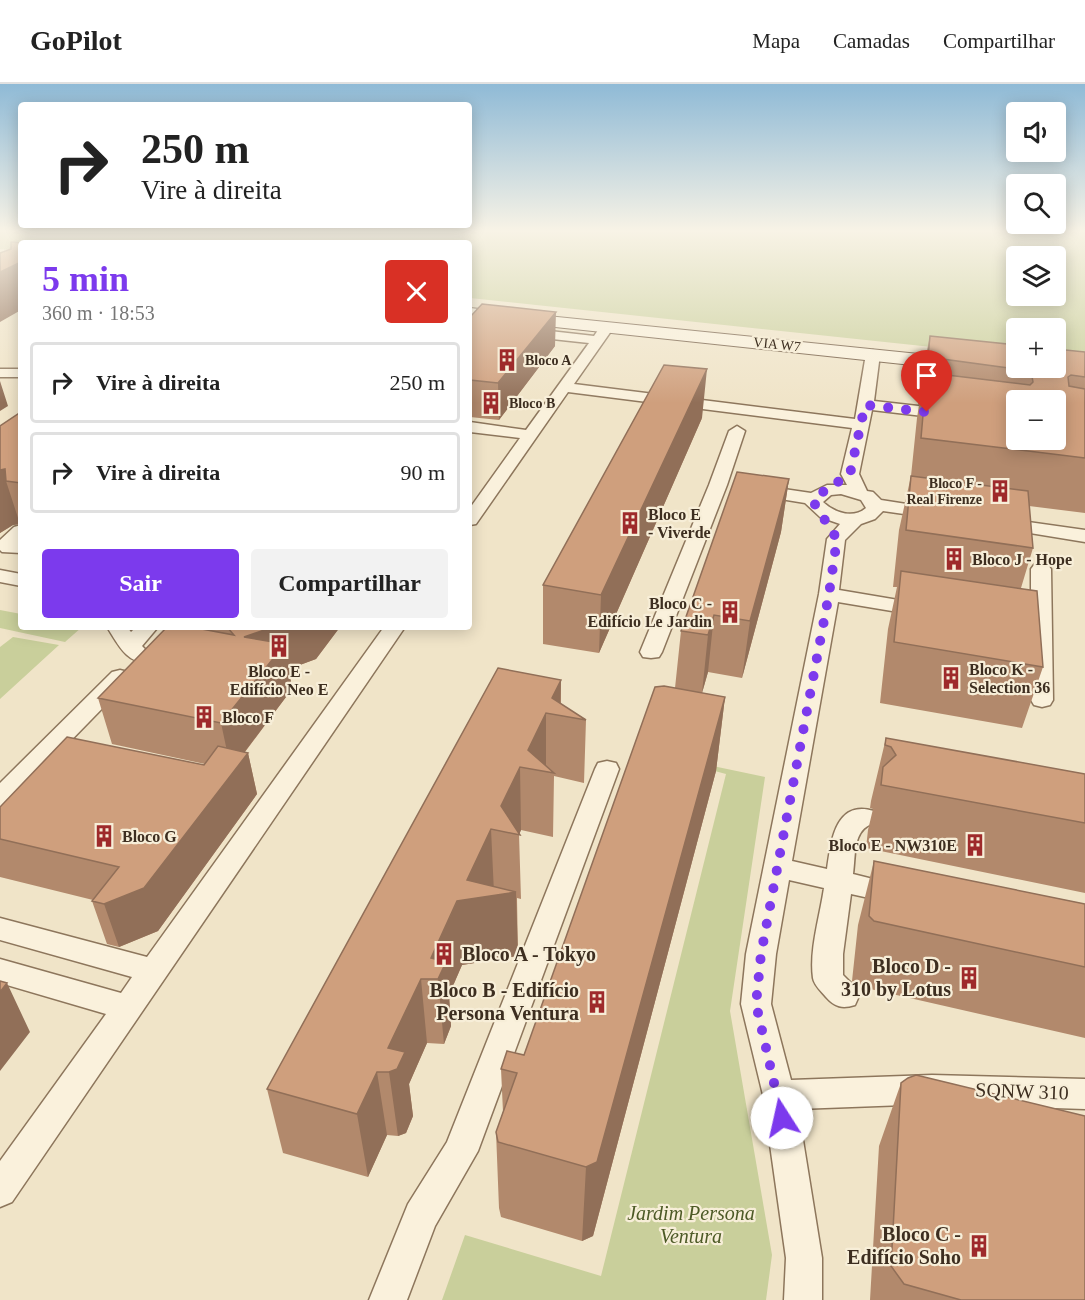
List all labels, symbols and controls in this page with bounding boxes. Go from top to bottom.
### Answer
text: GoPilot [30,25,122,56]
text: Mapa [752,29,800,53]
text: Camadas [833,29,910,53]
text: Compartilhar [943,29,1055,53]
map controls [1006,102,1066,450]
button: sound [1006,102,1066,162]
icon: right [42,126,120,204]
text: 250 m [141,126,250,172]
button: search [1006,174,1066,234]
text: Vire à direita [141,175,282,205]
button: layers [1006,246,1066,306]
text: 5 min [42,259,129,299]
button: close [385,260,448,323]
text: 360 m · 18:53 [42,302,155,324]
button: + [1006,318,1066,378]
street label: VIA W7 [753,335,801,354]
building icon: Bloco A [494,347,520,373]
pin [901,350,952,412]
place label: Bloco A [525,353,572,368]
icon: arrive [910,359,943,392]
icon: right [45,366,78,399]
text: Vire à direita [96,370,220,395]
text: 250 m [389,370,445,395]
building icon: Bloco B [478,390,504,416]
button: − [1006,390,1066,450]
place label: Bloco B [509,396,555,411]
icon: right [45,456,78,489]
text: Vire à direita [96,460,220,485]
text: 90 m [400,460,445,485]
place label: Bloco F - Real Firenze [906,476,982,507]
building icon: Bloco F - Real Firenze [987,478,1013,504]
place label: Bloco E - Viverde [648,506,711,541]
building icon: Bloco E - Viverde [617,510,643,536]
building icon: Bloco J - Hope [941,546,967,572]
button: Sair [42,549,239,618]
button: Compartilhar [251,549,448,618]
place label: Bloco J - Hope [972,551,1072,569]
place label: Bloco C - Edifício Le Jardin [588,595,712,630]
building icon: Bloco C - Edifício Le Jardin [717,599,743,625]
building icon: Bloco E - Edifício Neo E [266,633,292,659]
place label: Bloco K - Selection 36 [969,661,1050,696]
place label: Bloco E - Edifício Neo E [230,663,328,698]
building icon: Bloco K - Selection 36 [938,665,964,691]
building icon: Bloco F [191,704,217,730]
place label: Bloco F [222,709,274,726]
building icon: Bloco G [91,823,117,849]
place label: Bloco G [122,828,177,845]
building icon: Bloco E - NW310E [962,832,988,858]
place label: Bloco E - NW310E [829,837,957,854]
building icon: Bloco A - Tokyo [431,941,457,967]
place label: Bloco A - Tokyo [462,943,596,966]
place label: Bloco D - 310 by Lotus [841,955,951,1001]
building icon: Bloco D - 310 by Lotus [956,965,982,991]
place label: Bloco B - Edifício Persona Ventura [430,979,579,1024]
building icon: Bloco B - Edifício Persona Ventura [584,989,610,1015]
street label: SQNW 310 [975,1078,1069,1104]
position arrow [750,1086,814,1150]
park label: Jardim Persona Ventura [627,1202,755,1247]
place label: Bloco C - Edifício Soho [847,1223,961,1268]
building icon: Bloco C - Edifício Soho [966,1233,992,1259]

